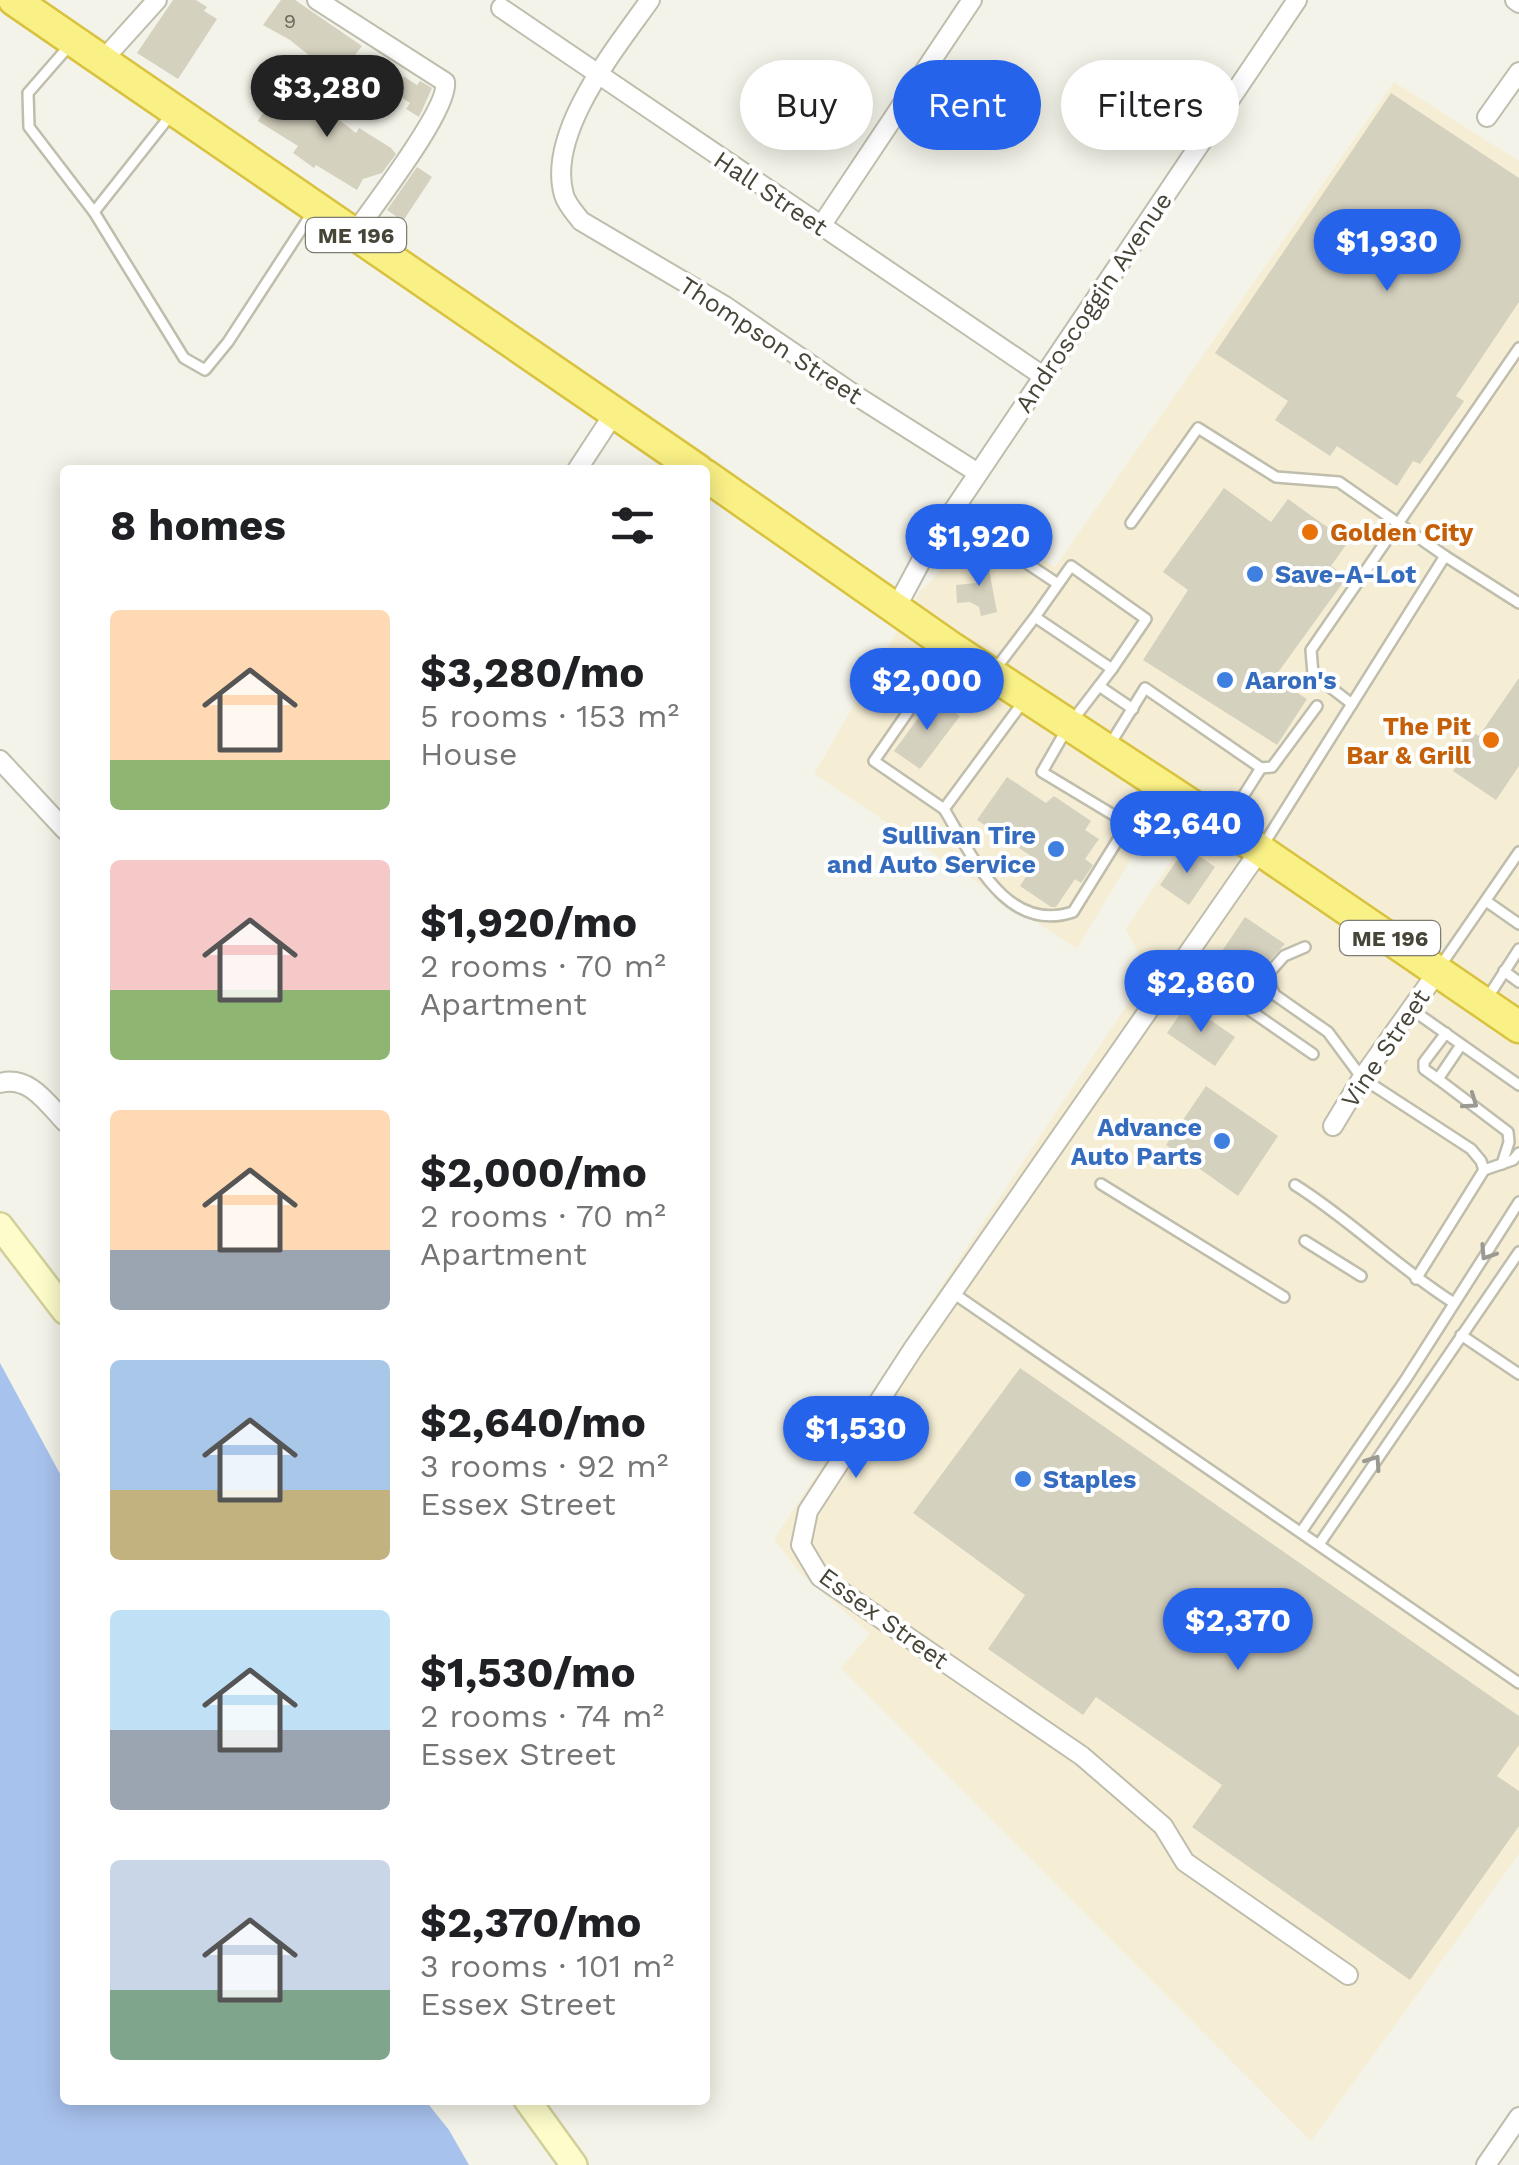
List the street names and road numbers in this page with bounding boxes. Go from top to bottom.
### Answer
street label: Hall Street [708,145,833,242]
street label: Androscoggin Avenue [1009,187,1178,418]
road number: ME 196 [306,218,406,252]
street label: Thompson Street [674,271,868,411]
road number: ME 196 [1340,921,1440,955]
street label: Vine Street [1335,983,1436,1113]
street label: Essex Street [813,1562,954,1675]

